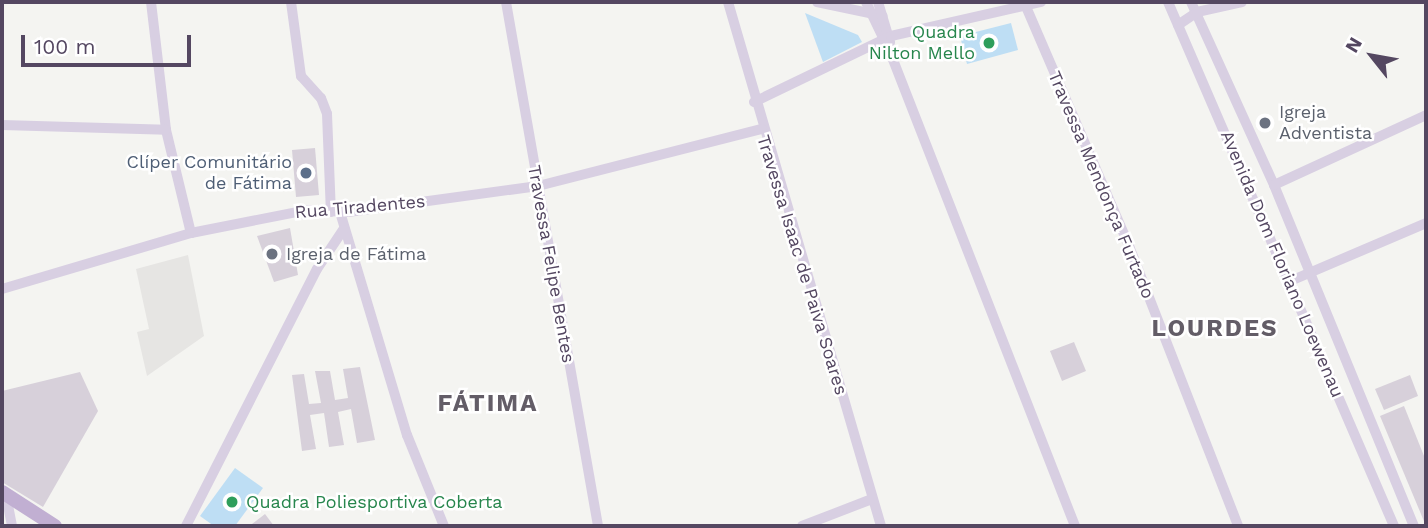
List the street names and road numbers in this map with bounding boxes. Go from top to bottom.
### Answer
street label: Travessa Mendonça Furtado [1043,68,1159,302]
street label: Avenida Dom Floriano Loewenau [1216,127,1348,401]
street label: Travessa Isaac de Paiva Soares [752,132,852,398]
street label: Travessa Felipe Bentes [523,163,579,365]
street label: Rua Tiradentes [293,190,427,224]

